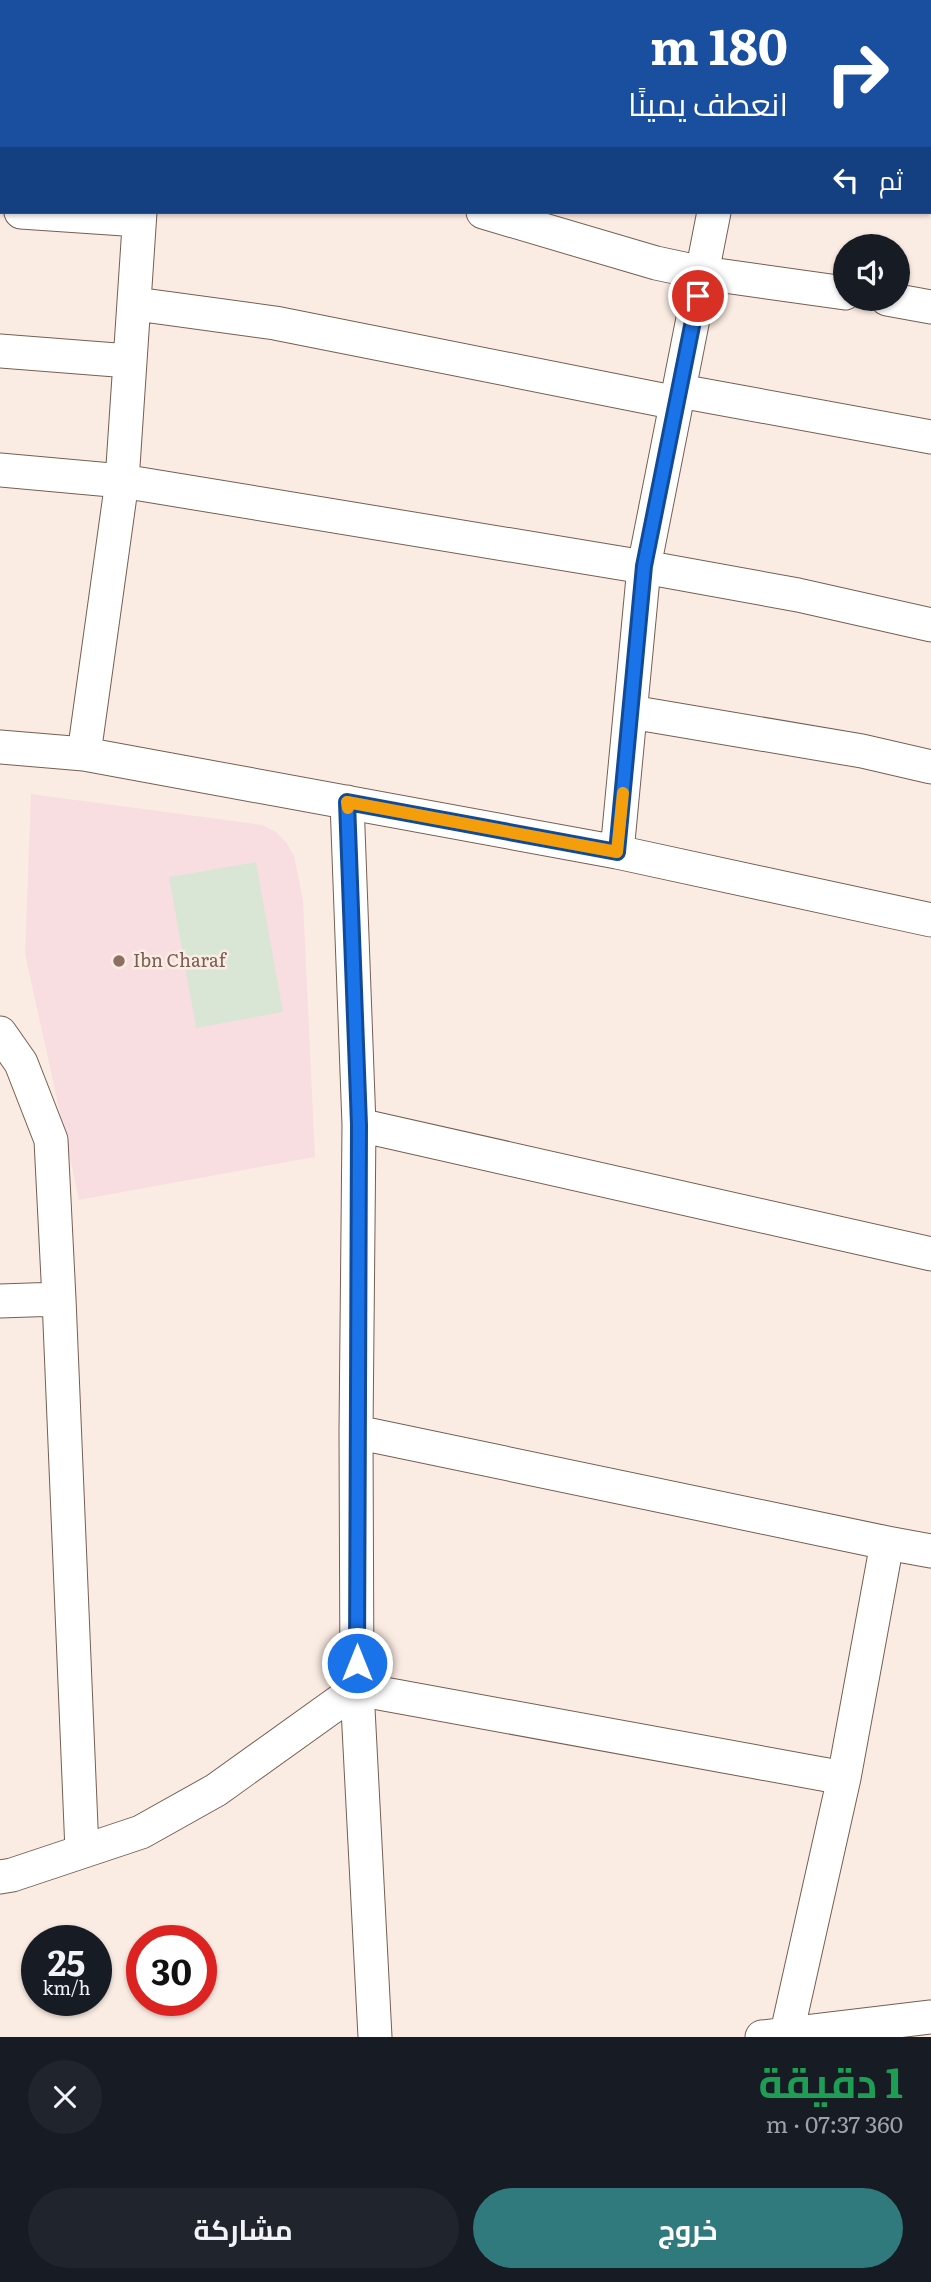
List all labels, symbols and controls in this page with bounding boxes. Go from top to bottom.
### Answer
text: 180 m [650,7,788,80]
icon: right [812,28,903,119]
text: انعطف يمينًا [628,78,788,126]
text: ثم [879,159,903,198]
icon: left [827,161,865,199]
map controls [833,234,910,311]
button: sound [833,234,910,311]
pin [668,266,728,326]
icon: arrive [679,277,717,315]
place label: Ibn Charaf [133,946,228,973]
marker: Ibn Charaf [111,953,127,969]
position arrow [320,1626,394,1700]
speed limit sign: 30 [126,1925,217,2016]
text: 25 [48,1935,85,1987]
text: km/h [43,1974,90,2001]
text: 1 دقيقة [758,2049,903,2111]
button: close [28,2060,102,2134]
text: 360 m · 07:37 [766,2106,903,2140]
button: مشاركة [28,2188,459,2268]
button: خروج [473,2188,903,2268]

